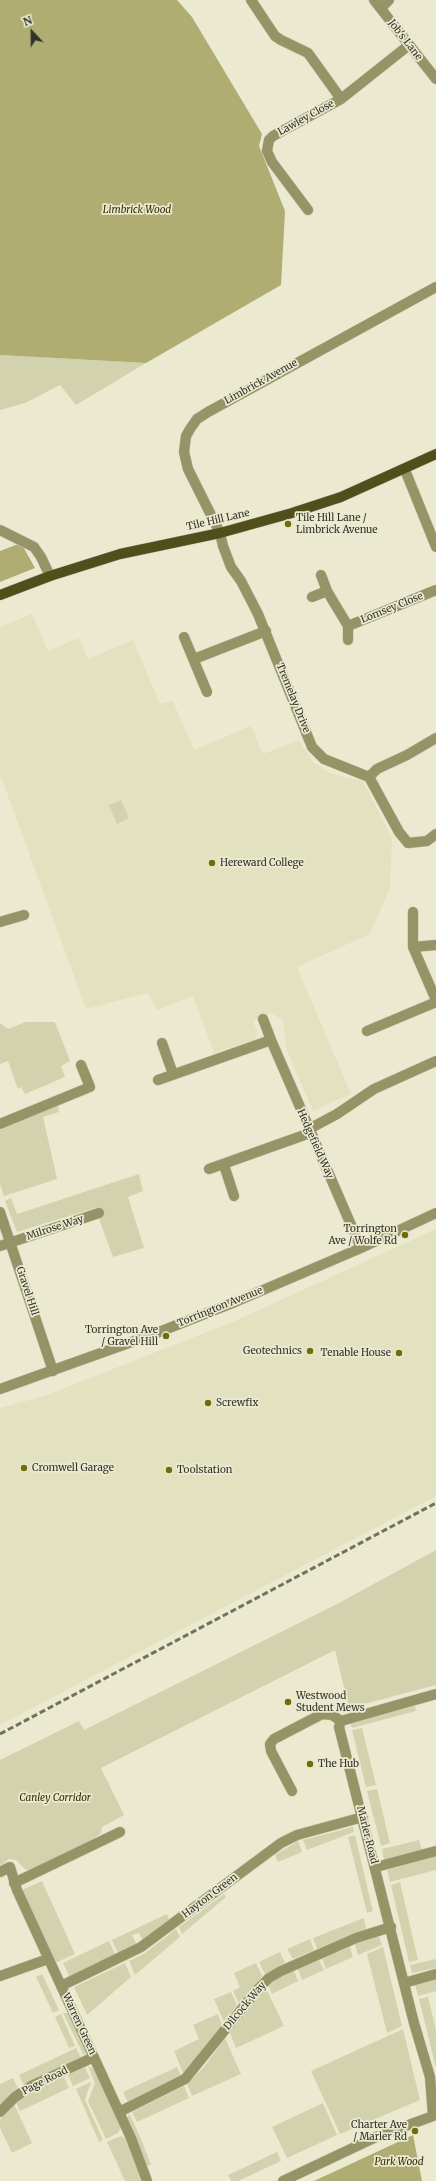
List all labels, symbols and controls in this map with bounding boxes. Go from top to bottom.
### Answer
north arrow [12,12,52,52]
text: N [21,13,34,29]
street label: Job's Lane [385,17,425,63]
street label: Lawley Close [276,98,336,138]
park label: Limbrick Wood [103,204,171,216]
street label: Limbrick Avenue [222,357,300,407]
street label: Tile Hill Lane [185,507,251,533]
place label: Tile Hill Lane / Limbrick Avenue [296,512,378,536]
marker: Tile Hill Lane / Limbrick Avenue [283,519,293,529]
street label: Lomsey Close [359,590,425,626]
street label: Tremelay Drive [274,661,312,735]
place label: Hereward College [220,857,304,869]
marker: Hereward College [207,858,217,868]
street label: Hedgefield Way [294,1107,336,1181]
street label: Milrose Way [25,1213,85,1243]
place label: Torrington Ave / Wolfe Rd [329,1223,397,1246]
marker: Torrington Ave / Wolfe Rd [400,1230,410,1240]
street label: Gravel Hill [14,1265,40,1317]
street label: Torrington Avenue [176,1284,264,1330]
place label: Torrington Ave / Gravel Hill [85,1324,158,1348]
marker: Torrington Ave / Gravel Hill [161,1331,171,1341]
place label: Geotechnics [243,1345,302,1357]
marker: Geotechnics [305,1346,315,1356]
place label: Tenable House [321,1347,391,1359]
marker: Tenable House [394,1348,404,1358]
place label: Screwfix [216,1397,258,1409]
marker: Screwfix [203,1398,213,1408]
place label: Cromwell Garage [32,1462,114,1474]
marker: Cromwell Garage [19,1463,29,1473]
place label: Toolstation [177,1464,232,1476]
marker: Toolstation [164,1465,174,1475]
place label: Westwood Student Mews [296,1690,365,1714]
marker: Westwood Student Mews [283,1697,293,1707]
place label: The Hub [318,1758,359,1770]
marker: The Hub [305,1759,315,1769]
park label: Canley Corridor [19,1792,91,1804]
street label: Marler Road [354,1805,380,1865]
street label: Hayton Green [180,1871,240,1921]
street label: Dilcock Way [221,1980,269,2032]
street label: Warren Green [60,1991,98,2057]
street label: Page Road [20,2064,70,2098]
place label: Charter Ave / Marler Rd [351,2119,407,2142]
marker: Charter Ave / Marler Rd [410,2126,420,2136]
park label: Park Wood [374,2156,424,2168]

